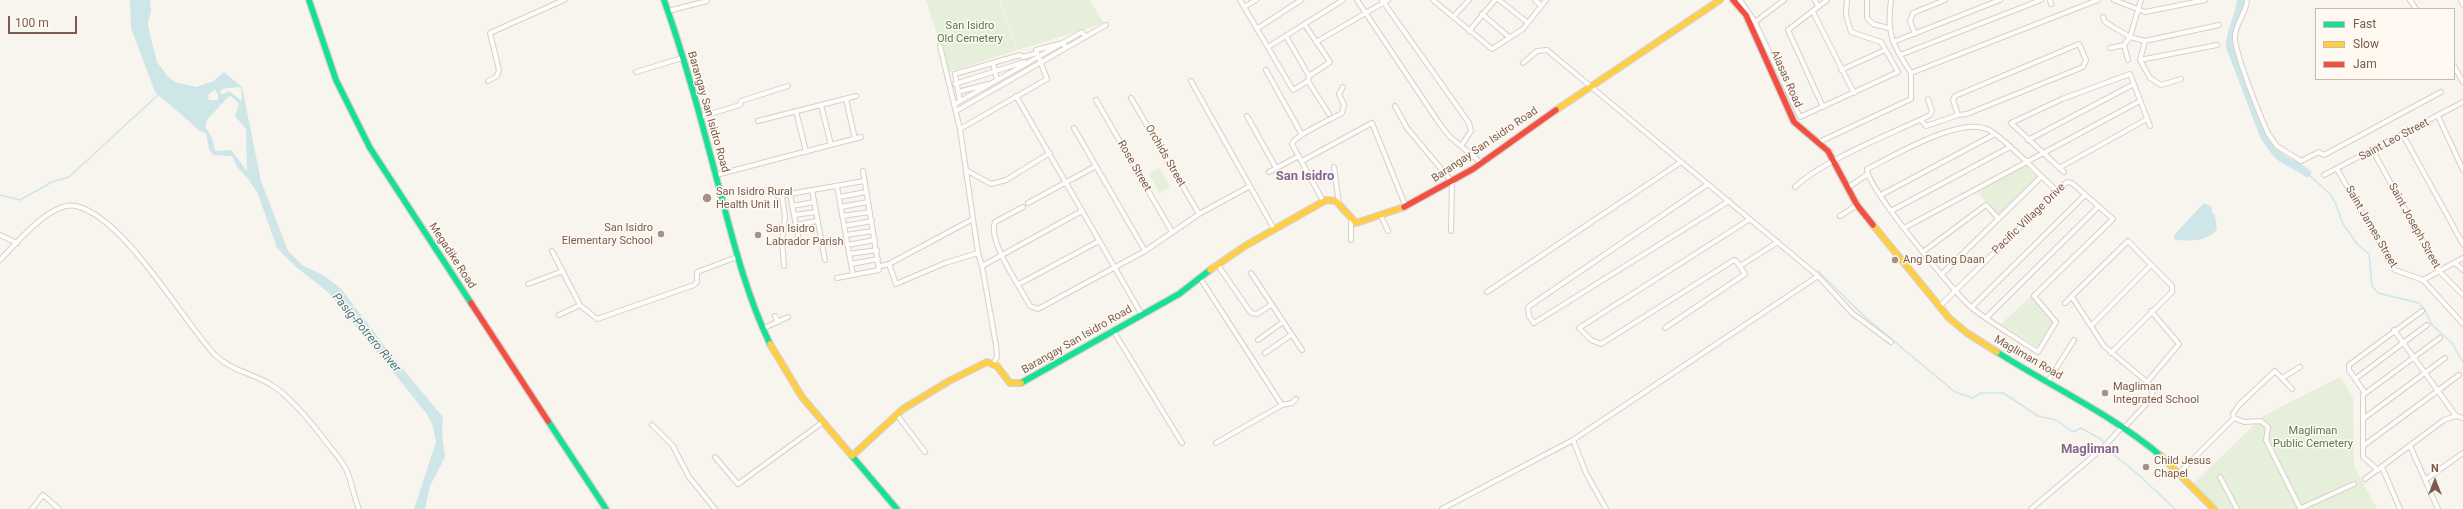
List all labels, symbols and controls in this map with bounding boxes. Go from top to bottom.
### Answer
scale bar [10,8,79,34]
legend [2315,8,2455,80]
text: 100 m [15,16,49,30]
text: Fast [2353,17,2376,31]
park label: San Isidro Old Cemetery [937,19,1003,45]
text: Slow [2353,37,2379,51]
street label: Alasas Road [1768,48,1804,110]
street label: Barangay San Isidro Road [684,50,732,174]
text: Jam [2353,57,2377,71]
street label: Barangay San Isidro Road [1429,105,1541,185]
street label: Saint Leo Street [2357,116,2431,164]
street label: Orchids Street [1142,123,1188,189]
street label: Rose Street [1114,138,1154,194]
district label: San Isidro [1276,169,1334,185]
street label: Pacific Village Drive [1990,181,2068,257]
street label: Saint Joseph Street [2385,181,2443,271]
street label: Saint James Street [2342,184,2400,270]
place label: San Isidro Rural Health Unit II [716,185,793,211]
marker: San Isidro Rural Health Unit II [701,192,713,204]
street label: Megadike Road [426,221,478,291]
place label: San Isidro Elementary School [562,221,653,247]
place label: San Isidro Labrador Parish [766,222,844,248]
marker: San Isidro Elementary School [656,229,666,239]
marker: San Isidro Labrador Parish [753,230,763,240]
place label: Ang Dating Daan [1903,253,1985,267]
marker: Ang Dating Daan [1890,255,1900,265]
water label: Pasig-Potrero River [329,290,403,376]
street label: Barangay San Isidro Road [1020,303,1134,377]
street label: Magliman Road [1991,333,2065,383]
place label: Magliman Integrated School [2113,380,2199,406]
marker: Magliman Integrated School [2100,388,2110,398]
park label: Magliman Public Cemetery [2273,424,2353,450]
district label: Magliman [2061,442,2119,458]
place label: Child Jesus Chapel [2154,454,2211,480]
north arrow [2415,461,2455,501]
marker: Child Jesus Chapel [2141,462,2151,472]
text: N [2431,462,2439,475]

